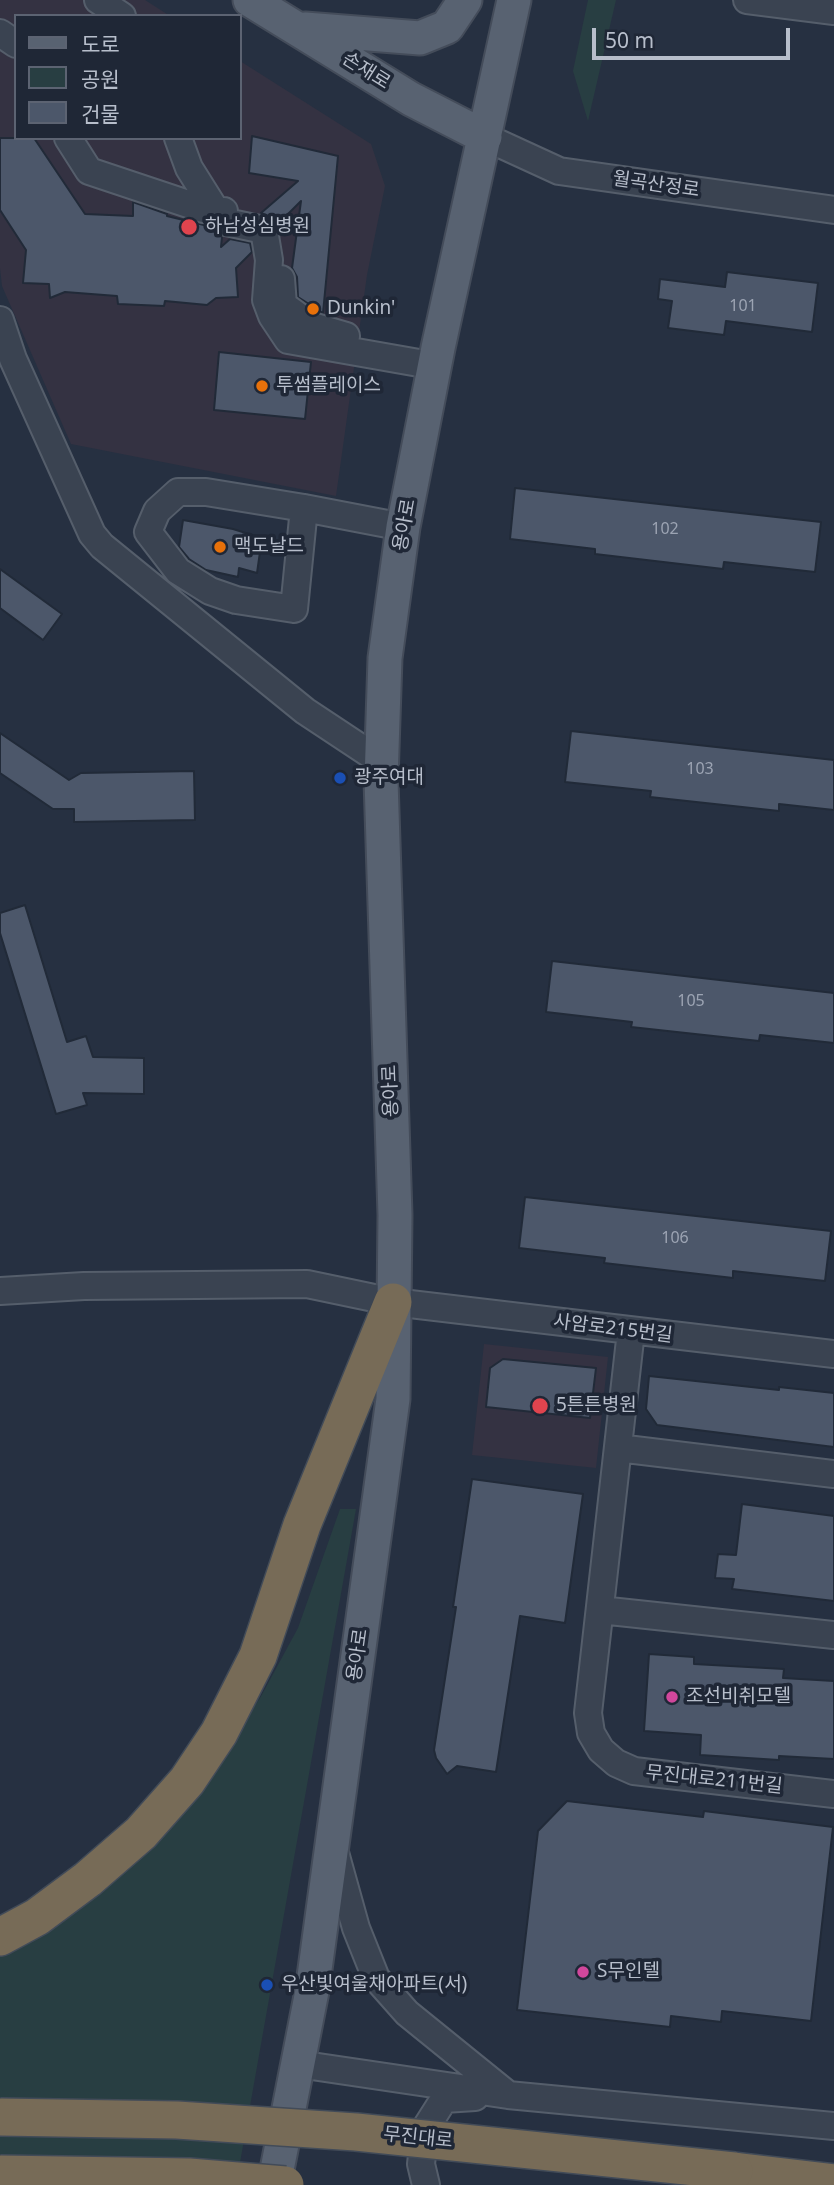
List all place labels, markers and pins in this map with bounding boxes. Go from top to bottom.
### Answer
place label: 하남성심병원 [205,216,310,238]
marker: 하남성심병원 [179,217,199,237]
place label: Dunkin' [327,298,395,320]
marker: Dunkin' [305,301,321,317]
place label: 투썸플레이스 [276,375,381,397]
marker: 투썸플레이스 [254,378,270,394]
place label: 맥도날드 [234,536,304,558]
marker: 맥도날드 [212,539,228,555]
place label: 광주여대 [354,767,424,789]
marker: 광주여대 [332,770,348,786]
place label: 5튼튼병원 [556,1395,637,1417]
marker: 5튼튼병원 [530,1396,550,1416]
place label: 조선비취모텔 [686,1686,791,1708]
marker: 조선비취모텔 [664,1689,680,1705]
place label: S무인텔 [597,1961,660,1983]
marker: S무인텔 [575,1964,591,1980]
place label: 우산빛여울채아파트(서) [281,1974,467,1996]
marker: 우산빛여울채아파트(서) [259,1977,275,1993]

